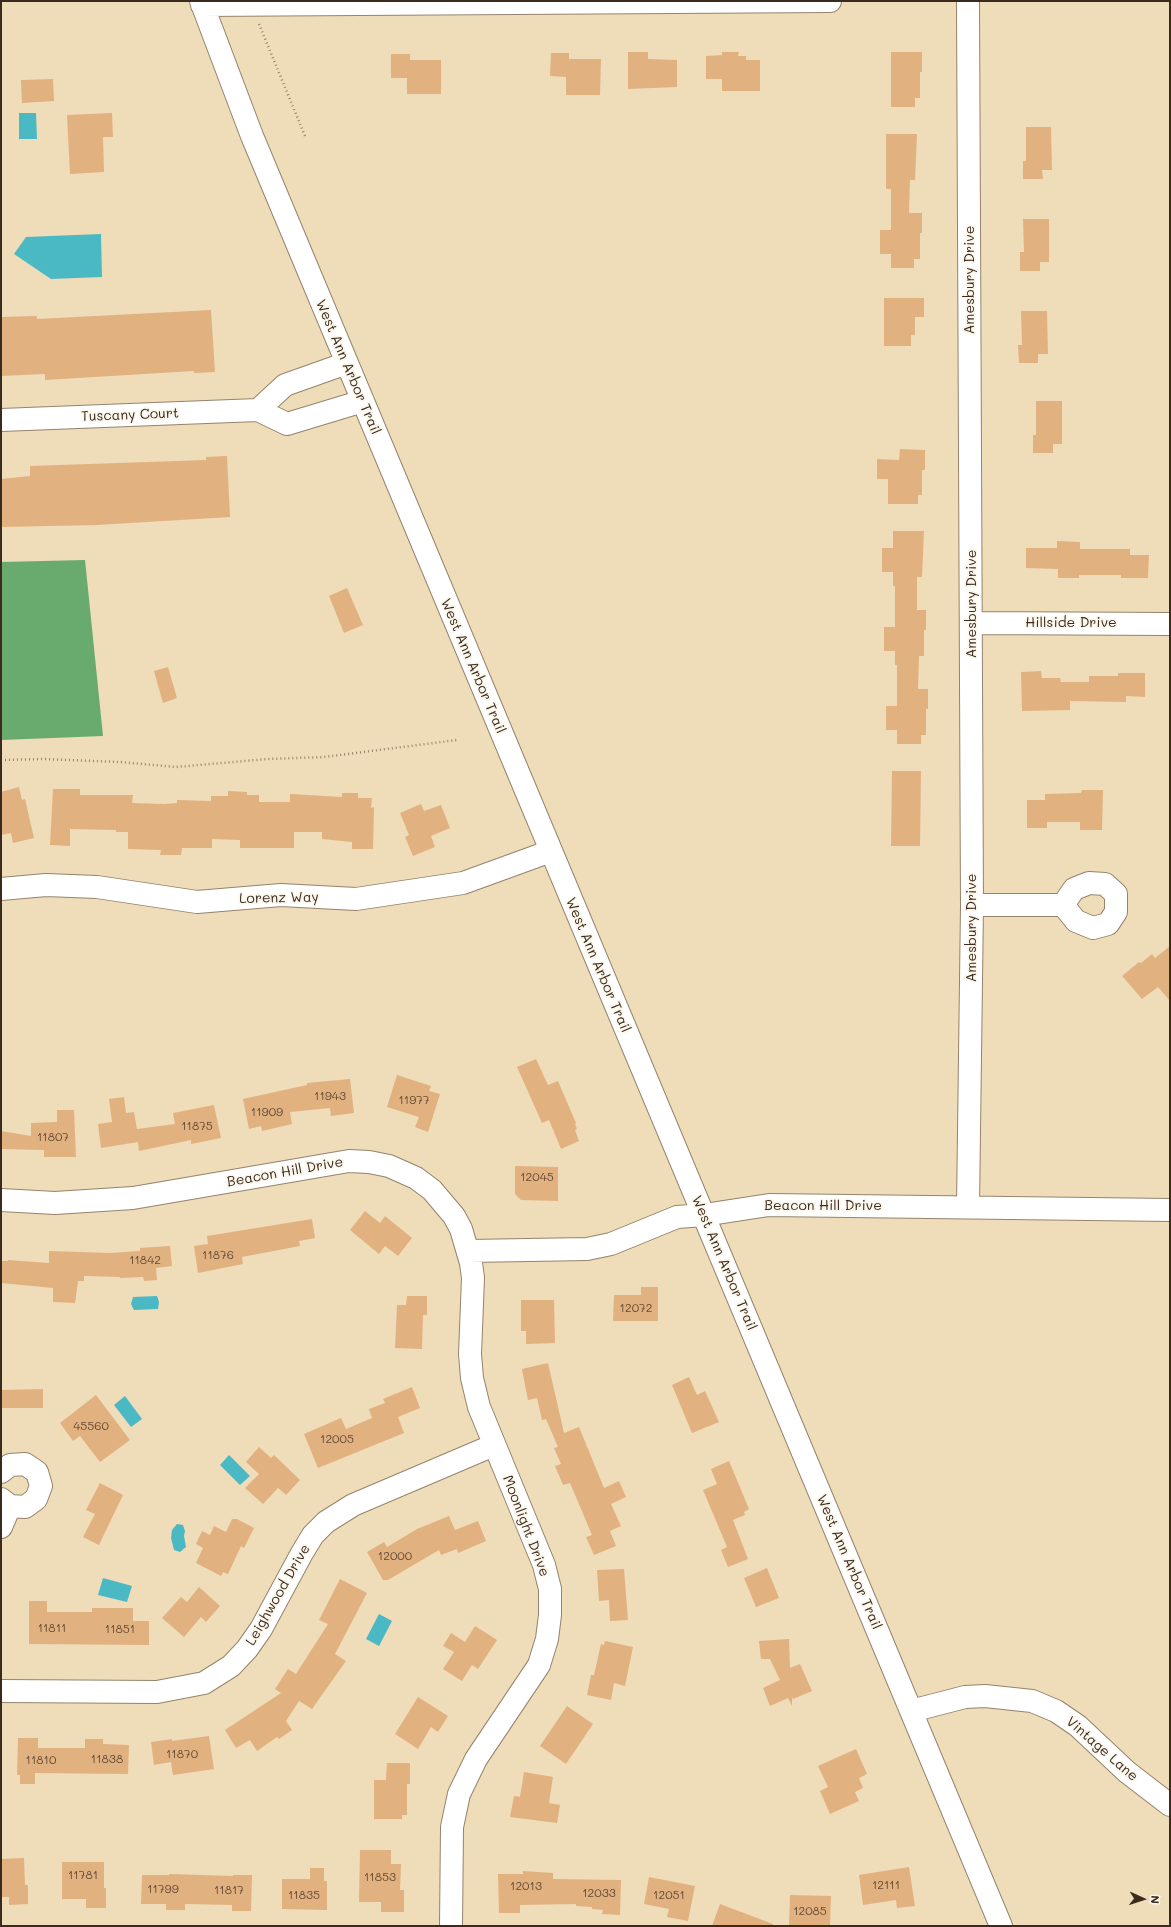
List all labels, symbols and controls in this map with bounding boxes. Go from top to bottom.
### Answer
street label: Amesbury Drive [962,226,978,334]
street label: West Ann Arbor Trail [312,297,384,437]
street label: Tuscany Court [81,405,179,425]
street label: Amesbury Drive [964,550,980,658]
street label: West Ann Arbor Trail [437,596,509,736]
street label: Hillside Drive [1025,615,1117,631]
street label: Amesbury Drive [964,874,980,982]
street label: Lorenz Way [239,889,319,907]
street label: West Ann Arbor Trail [562,895,634,1035]
house number: 11943 [314,1089,346,1103]
house number: 11977 [398,1093,430,1107]
house number: 11909 [251,1105,283,1119]
house number: 11875 [181,1119,213,1133]
house number: 11807 [37,1130,69,1144]
street label: Beacon Hill Drive [226,1154,344,1190]
house number: 12045 [520,1170,554,1184]
street label: West Ann Arbor Trail [688,1193,760,1333]
street label: Beacon Hill Drive [764,1198,882,1214]
house number: 11876 [202,1248,234,1262]
house number: 11842 [129,1253,161,1267]
house number: 12072 [620,1301,652,1315]
house number: 45560 [73,1419,109,1433]
house number: 12005 [320,1432,354,1446]
street label: Moonlight Drive [499,1473,553,1579]
street label: West Ann Arbor Trail [813,1492,885,1632]
street label: Leighwood Drive [242,1541,314,1649]
house number: 12000 [378,1549,412,1563]
house number: 11811 [38,1621,66,1635]
house number: 11851 [105,1622,135,1636]
street label: Vintage Lane [1063,1713,1141,1785]
house number: 11870 [166,1747,198,1761]
house number: 11838 [91,1752,123,1766]
house number: 11810 [26,1753,56,1767]
house number: 11781 [68,1868,98,1882]
house number: 11853 [364,1870,396,1884]
house number: 12111 [872,1878,900,1892]
house number: 12013 [510,1879,542,1893]
north arrow [1123,1879,1163,1919]
house number: 11799 [147,1882,179,1896]
house number: 11817 [214,1883,244,1897]
house number: 12033 [582,1886,616,1900]
house number: 11835 [288,1888,320,1902]
house number: 12051 [653,1888,685,1902]
text: N [1148,1895,1163,1904]
house number: 12085 [793,1904,827,1918]

